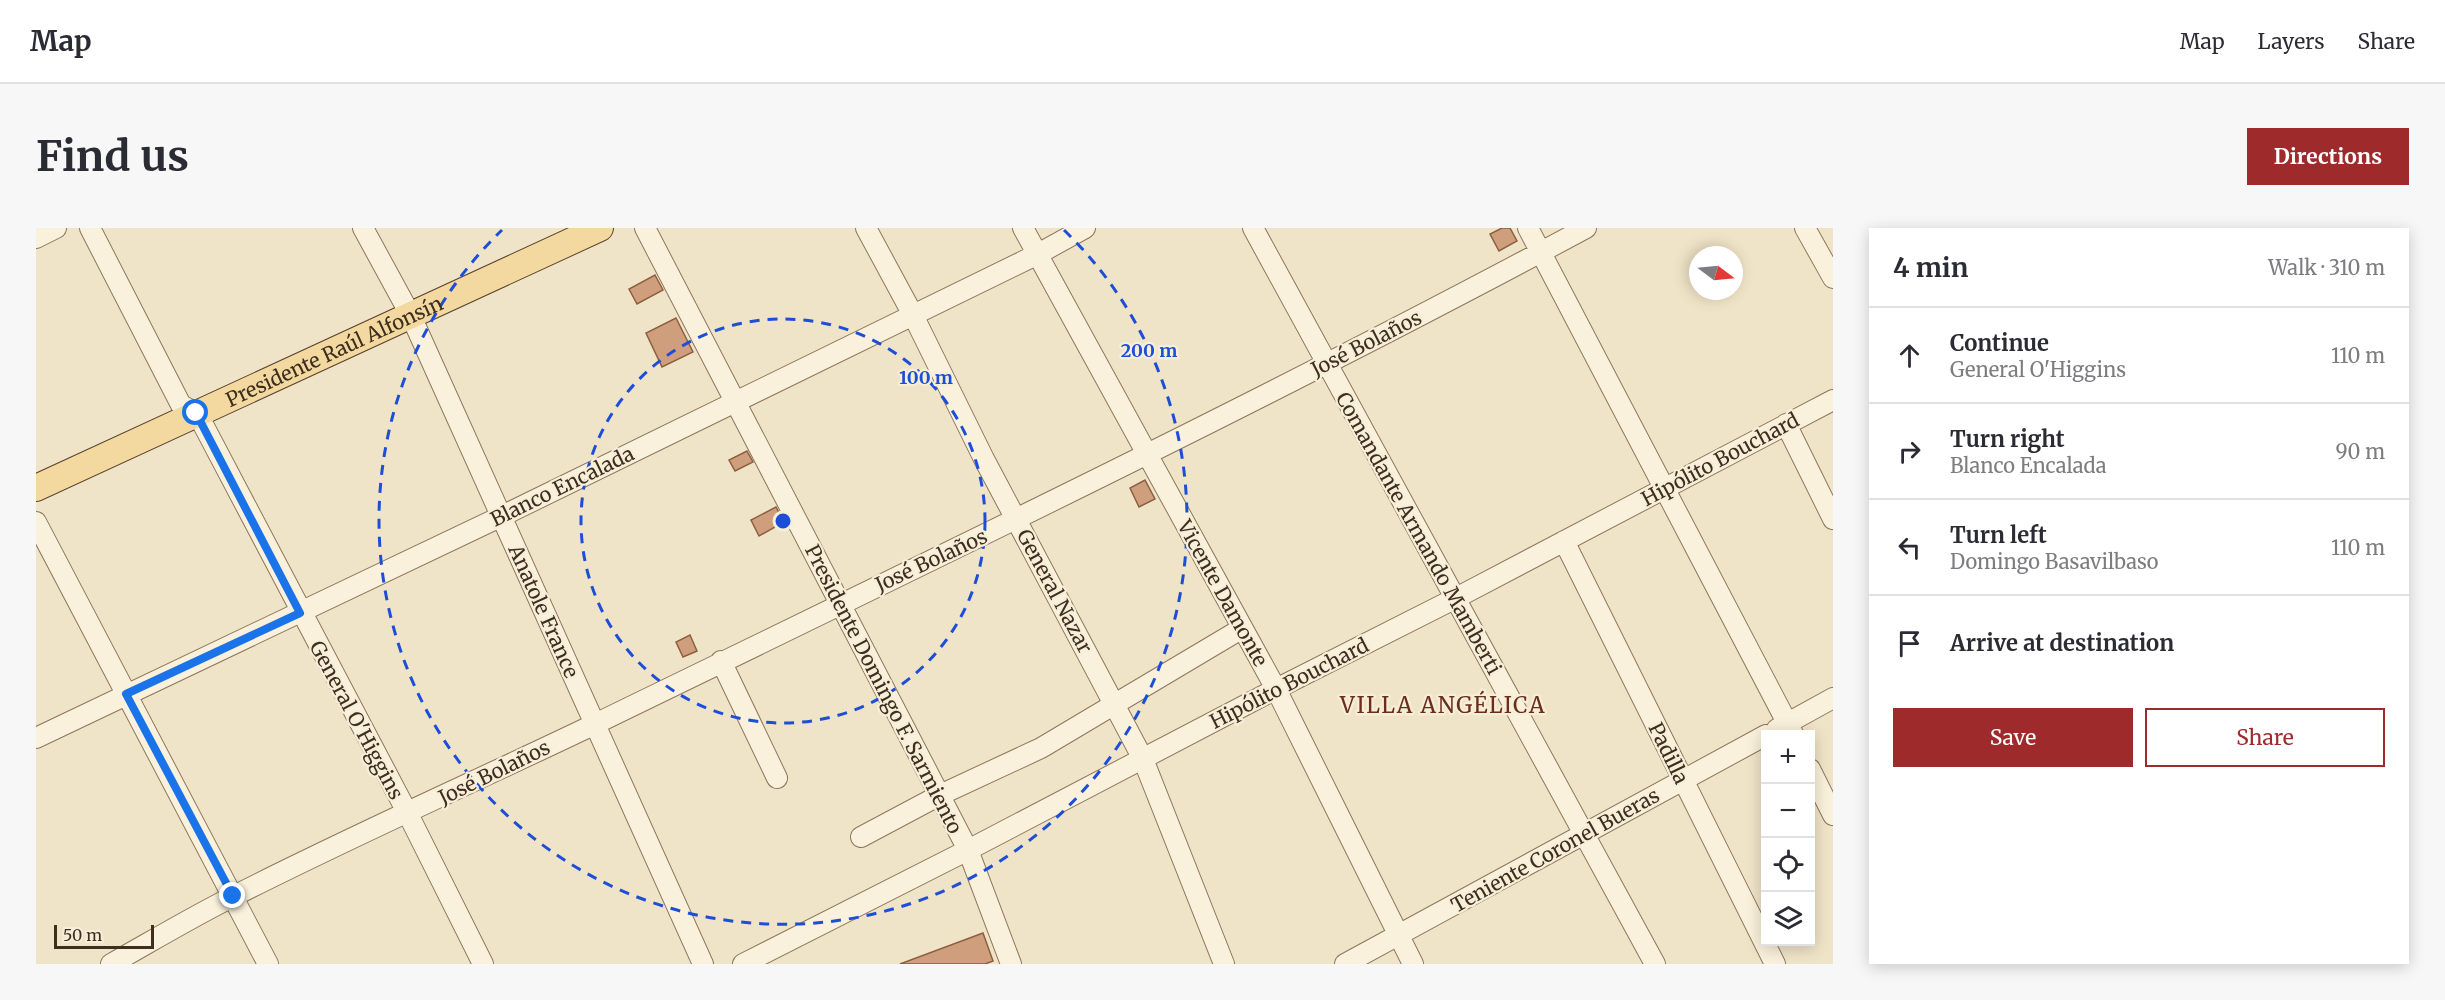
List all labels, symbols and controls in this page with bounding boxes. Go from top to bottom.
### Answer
text: Map [30,23,92,59]
text: Map [2180,28,2225,55]
text: Layers [2258,28,2325,55]
text: Share [2358,28,2415,55]
button: Directions [2247,128,2409,185]
text: Find us [36,130,189,182]
north arrow [1689,246,1743,300]
text: 4 min [1893,251,1968,284]
text: Walk · 310 m [2268,255,2385,280]
street label: Presidente Raúl Alfonsín [221,290,446,412]
street label: José Bolaños [1306,304,1425,382]
text: Continue [1950,329,2049,357]
text: 200 m [1121,339,1177,362]
icon: ahead [1893,339,1926,372]
text: 110 m [2331,343,2385,368]
text: General O'Higgins [1950,357,2126,382]
text: 100 m [899,366,953,389]
street label: Comandante Armando Mamberti [1331,387,1507,679]
route start [182,399,208,425]
street label: Hipólito Bouchard [1637,407,1803,511]
text: Turn right [1950,425,2064,453]
icon: right [1893,435,1926,468]
text: 90 m [2335,439,2385,464]
street label: Blanco Encalada [486,440,638,532]
text: Blanco Encalada [1950,453,2107,478]
centre of rings [773,511,793,531]
street label: Vicente Damonte [1172,515,1274,671]
text: Turn left [1950,521,2047,549]
street label: José Bolaños [870,523,991,597]
street label: General Nazar [1012,525,1098,657]
icon: left [1893,531,1926,564]
text: 110 m [2331,535,2385,560]
street label: Anatole France [503,540,585,681]
street label: Presidente Domingo F. Sarmiento [800,540,968,838]
text: Domingo Basavilbaso [1950,549,2158,574]
icon: arrive [1893,627,1926,660]
text: Arrive at destination [1950,629,2174,657]
street label: Hipólito Bouchard [1205,632,1373,734]
street label: General O'Higgins [305,636,409,804]
district label: VILLA ANGÉLICA [1339,690,1546,719]
button: Save [1893,708,2133,767]
button: Share [2145,708,2385,767]
street label: Padilla [1644,718,1695,788]
map controls [1761,730,1815,946]
button: + [1761,730,1815,784]
street label: José Bolaños [433,734,554,810]
street label: Teniente Coronel Bueras [1447,782,1663,918]
button: − [1761,784,1815,838]
button: locate [1761,838,1815,892]
route end [219,882,245,908]
button: layers [1761,892,1815,946]
scale bar [54,922,154,950]
text: 50 m [63,925,102,945]

